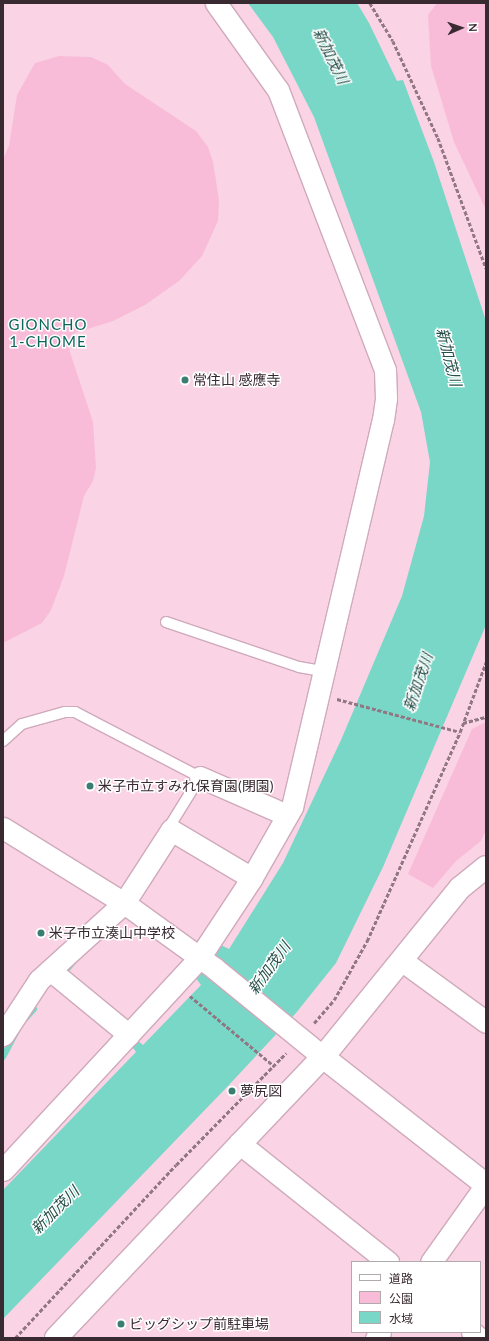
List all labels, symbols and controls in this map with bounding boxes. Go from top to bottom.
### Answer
north arrow [441,8,481,48]
text: N [467,23,480,32]
water label: 新加茂川 [310,25,352,87]
district label: GIONCHO 1-CHOME [8,315,88,350]
water label: 新加茂川 [433,326,465,388]
place label: 常住山 感應寺 [193,372,281,388]
marker: 常住山 感應寺 [180,375,190,385]
water label: 新加茂川 [400,651,436,713]
place label: 米子市立すみれ保育園(閉園) [98,778,273,794]
marker: 米子市立すみれ保育園(閉園) [85,781,95,791]
place label: 米子市立湊山中学校 [49,925,175,941]
marker: 米子市立湊山中学校 [36,928,46,938]
water label: 新加茂川 [244,938,294,998]
place label: 夢尻図 [240,1083,282,1099]
marker: 夢尻図 [227,1086,237,1096]
water label: 新加茂川 [27,1182,83,1238]
legend [351,1261,481,1333]
text: 道路 [389,1271,413,1286]
text: 公園 [389,1291,413,1306]
text: 水域 [389,1311,413,1326]
place label: ビッグシップ前駐車場 [129,1316,269,1332]
marker: ビッグシップ前駐車場 [116,1319,126,1329]

